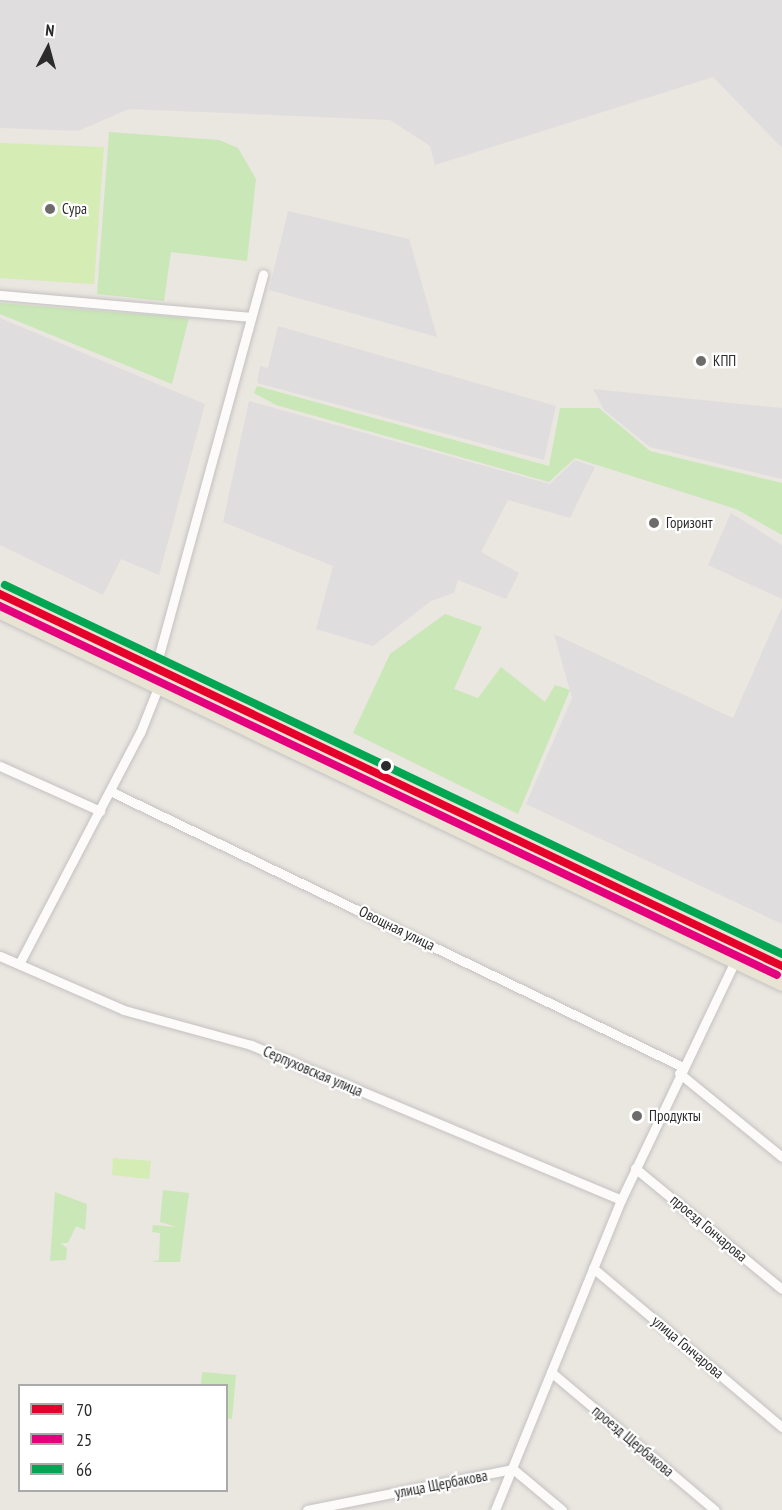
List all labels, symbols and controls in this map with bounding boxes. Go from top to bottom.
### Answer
north arrow [18,18,78,78]
text: N [45,20,55,40]
place label: Сура [62,200,87,218]
marker: Сура [43,202,57,216]
place label: КПП [713,352,736,370]
marker: КПП [694,354,708,368]
place label: Горизонт [666,514,713,532]
marker: Горизонт [647,516,661,530]
unlabelled marker [380,760,392,772]
street label: Овощная улица [356,902,438,954]
street label: Серпуховская улица [260,1042,366,1100]
place label: Продукты [649,1107,701,1125]
marker: Продукты [630,1109,644,1123]
street label: проезд Гончарова [667,1191,751,1265]
street label: улица Гончарова [649,1312,727,1382]
legend [18,1384,228,1492]
text: 70 [76,1398,92,1421]
street label: проезд Щербакова [589,1402,677,1480]
text: 25 [76,1428,92,1451]
text: 66 [76,1458,92,1481]
street label: улица Щербакова [393,1466,489,1502]

